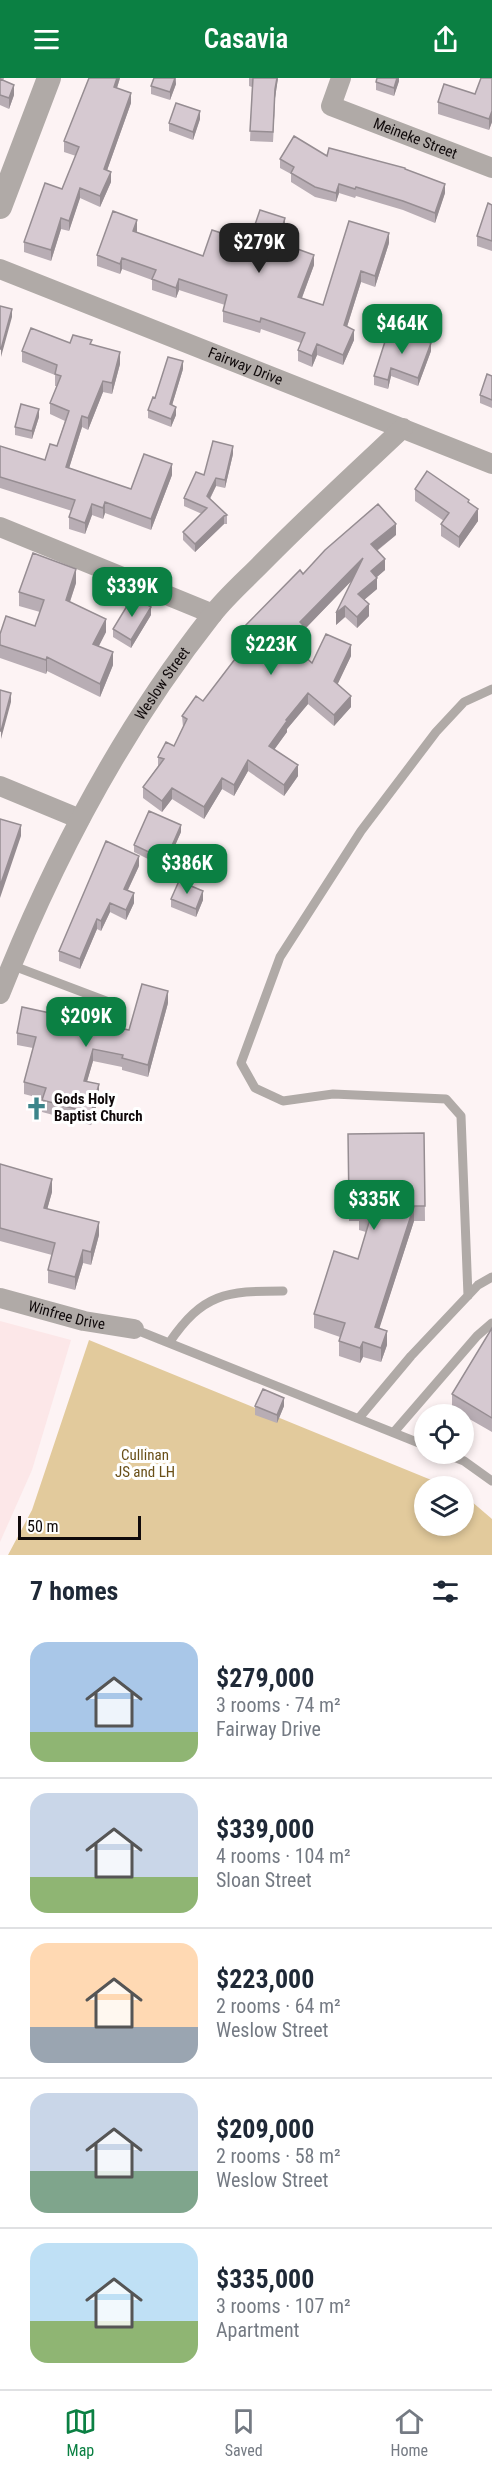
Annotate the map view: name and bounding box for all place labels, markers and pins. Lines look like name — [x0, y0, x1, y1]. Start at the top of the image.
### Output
pin: $279K — [217, 223, 301, 274]
pin: $464K — [360, 304, 444, 355]
pin: $339K — [90, 567, 174, 618]
pin: $223K — [229, 625, 313, 676]
pin: $386K — [145, 844, 229, 895]
pin: $209K — [44, 997, 128, 1048]
place label: Gods Holy Baptist Church — [54, 1090, 143, 1125]
church icon: Gods Holy Baptist Church — [23, 1095, 49, 1121]
pin: $335K — [332, 1180, 416, 1231]

